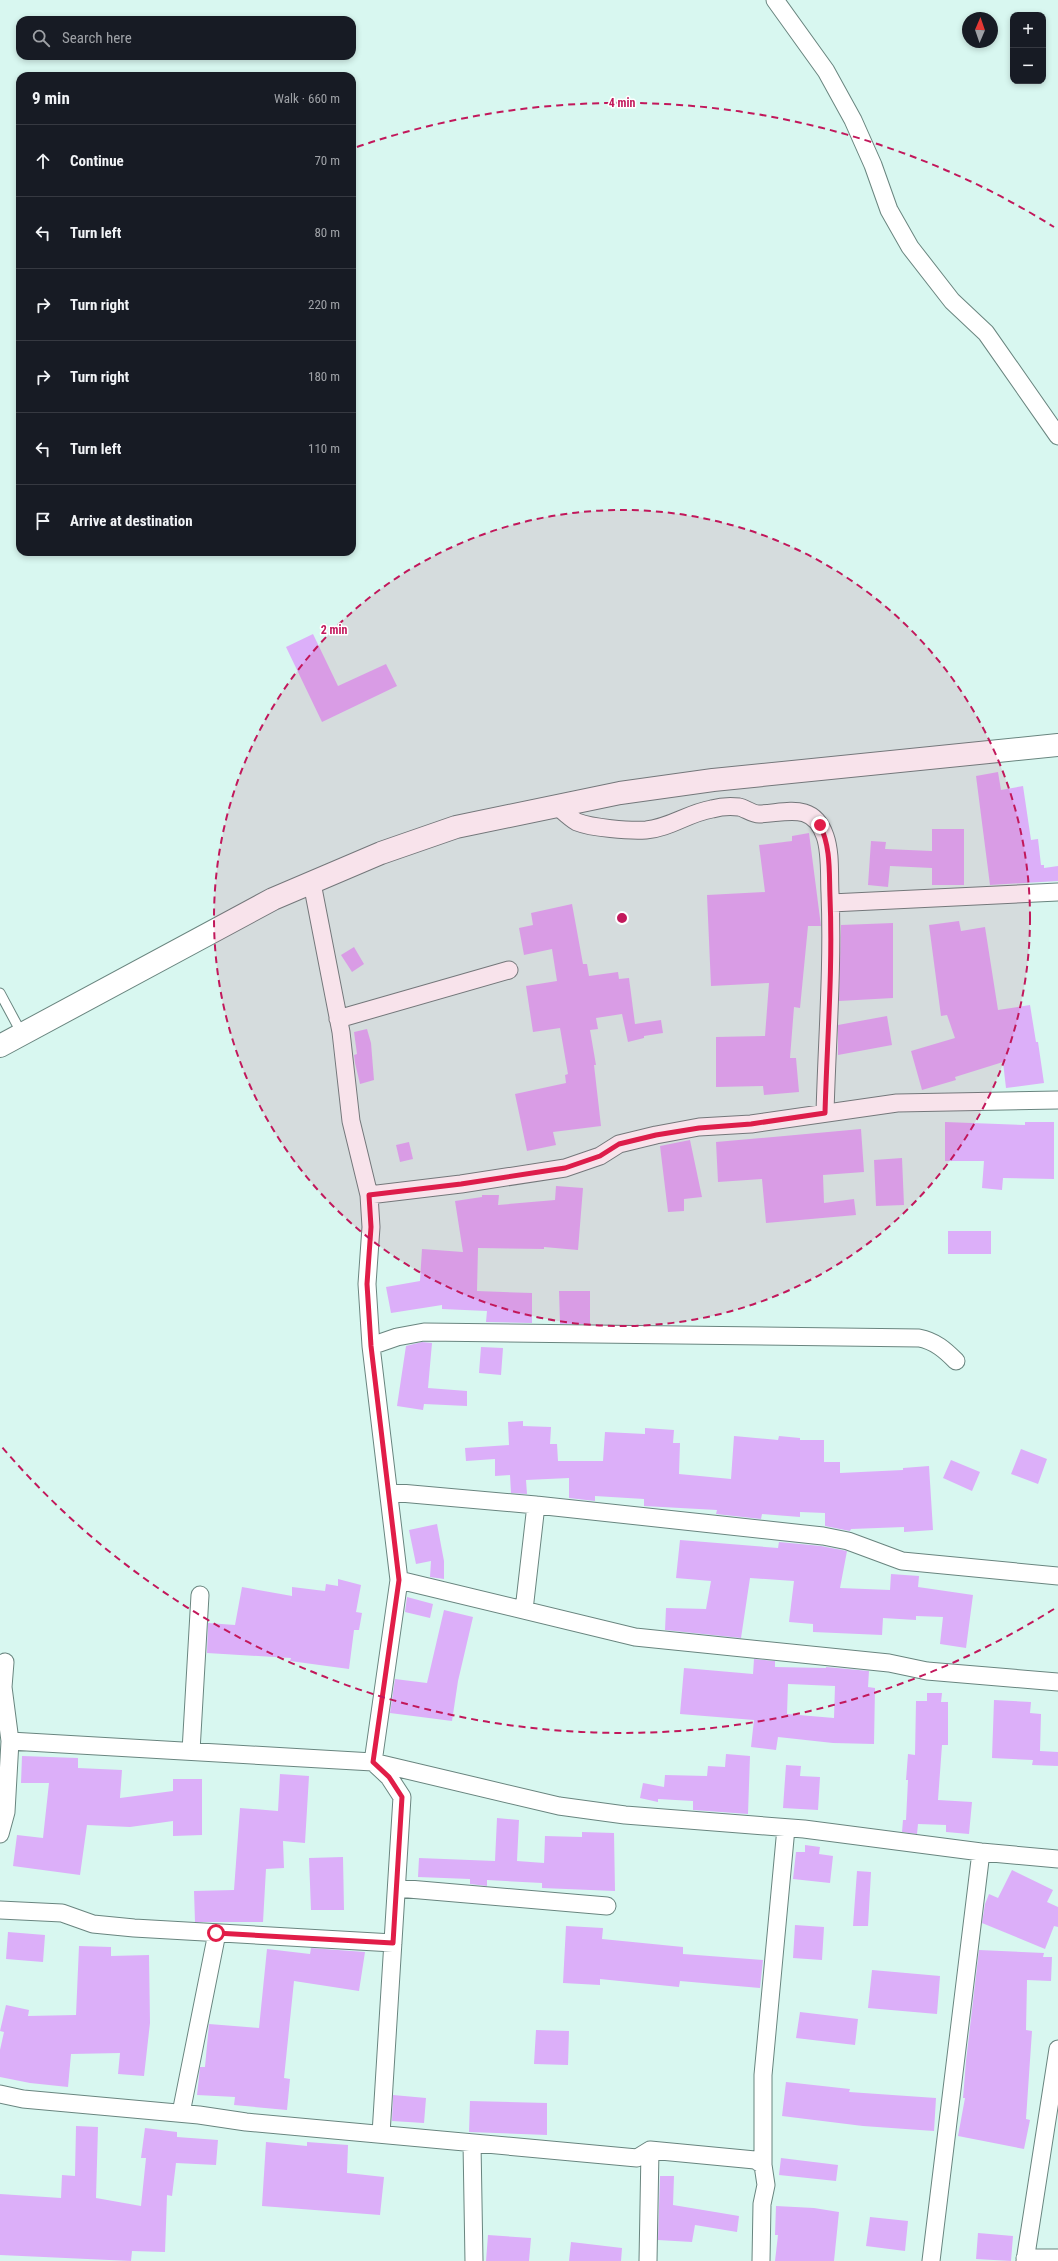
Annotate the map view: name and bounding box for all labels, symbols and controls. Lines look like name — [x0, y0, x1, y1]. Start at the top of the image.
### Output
north arrow — [962, 12, 998, 48]
map controls — [1010, 12, 1046, 84]
button: + — [1010, 12, 1046, 48]
search box — [16, 16, 356, 60]
icon: search — [30, 27, 52, 49]
text: Search here — [62, 29, 132, 47]
button: − — [1010, 48, 1046, 84]
text: 9 min — [32, 88, 70, 108]
text: Walk · 660 m — [274, 91, 340, 106]
text: 4 min — [609, 96, 635, 110]
icon: ahead — [32, 150, 54, 172]
text: Continue — [70, 152, 124, 170]
text: 70 m — [314, 153, 340, 168]
icon: left — [32, 222, 54, 244]
text: Turn left — [70, 224, 121, 242]
text: 80 m — [314, 225, 340, 240]
icon: right — [32, 294, 54, 316]
text: Turn right — [70, 296, 129, 314]
text: 220 m — [308, 297, 340, 312]
icon: right — [32, 366, 54, 388]
text: Turn right — [70, 368, 129, 386]
text: 180 m — [308, 369, 340, 384]
icon: left — [32, 438, 54, 460]
text: Turn left — [70, 440, 121, 458]
text: 110 m — [308, 441, 340, 456]
icon: arrive — [32, 510, 54, 532]
text: Arrive at destination — [70, 512, 193, 530]
text: 2 min — [321, 623, 347, 637]
route end — [811, 816, 829, 834]
centre of rings — [615, 911, 629, 925]
route start — [207, 1924, 225, 1942]

